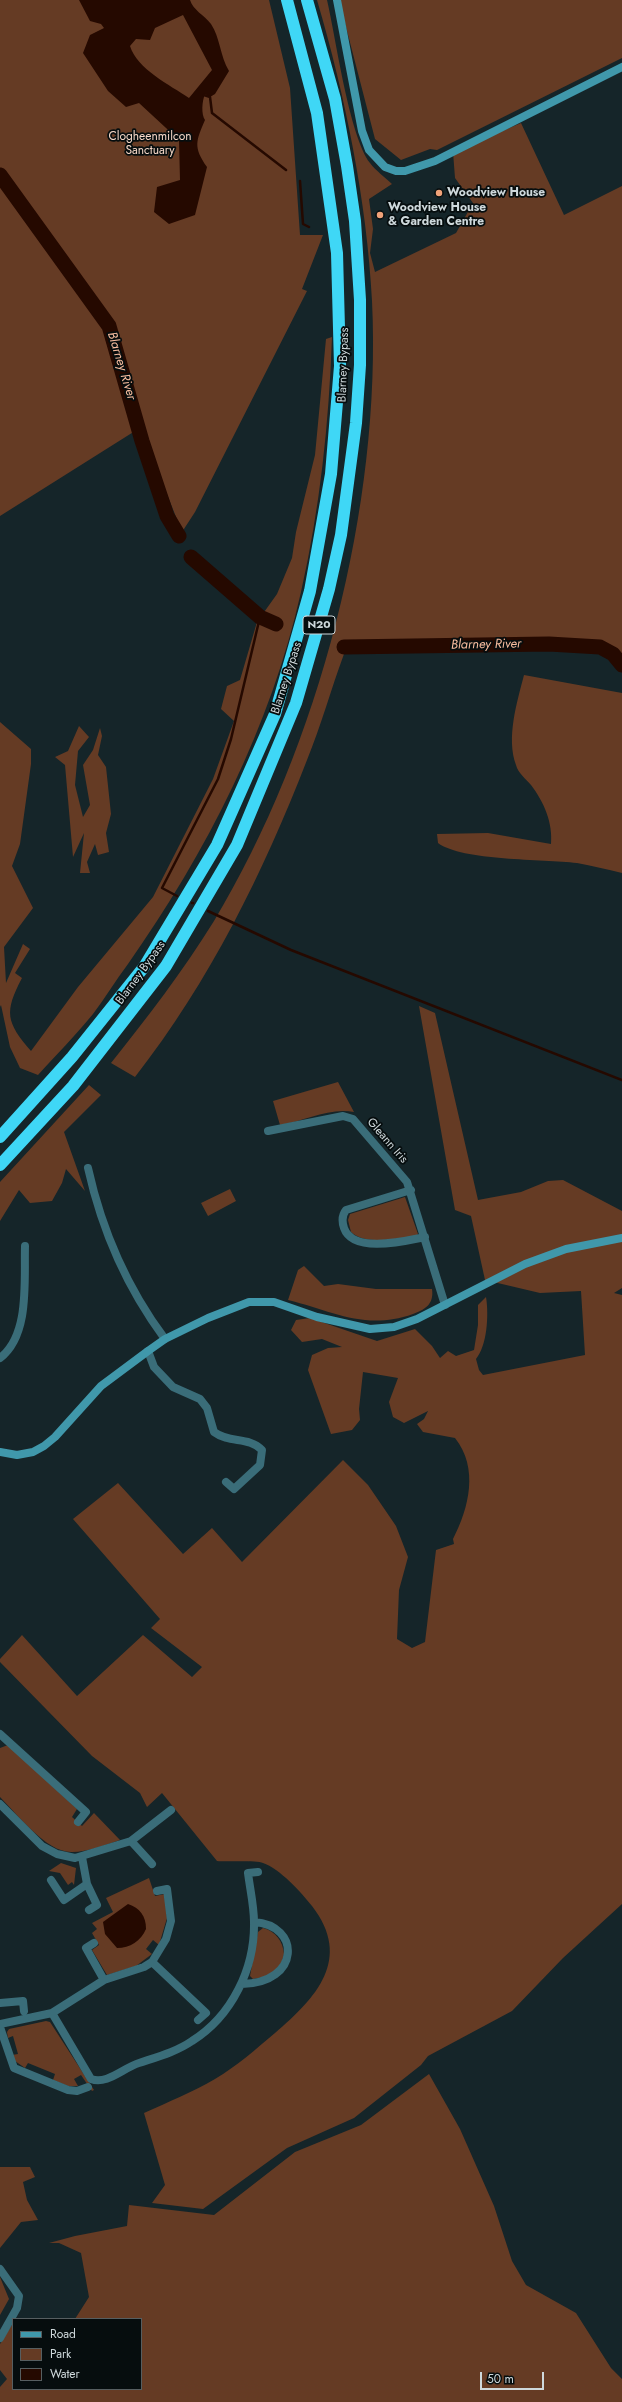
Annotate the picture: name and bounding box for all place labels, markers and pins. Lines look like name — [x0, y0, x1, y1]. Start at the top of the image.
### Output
place label: Woodview House — [447, 186, 545, 200]
marker: Woodview House — [434, 188, 444, 198]
place label: Woodview House & Garden Centre — [388, 201, 486, 229]
marker: Woodview House & Garden Centre — [375, 210, 385, 220]

